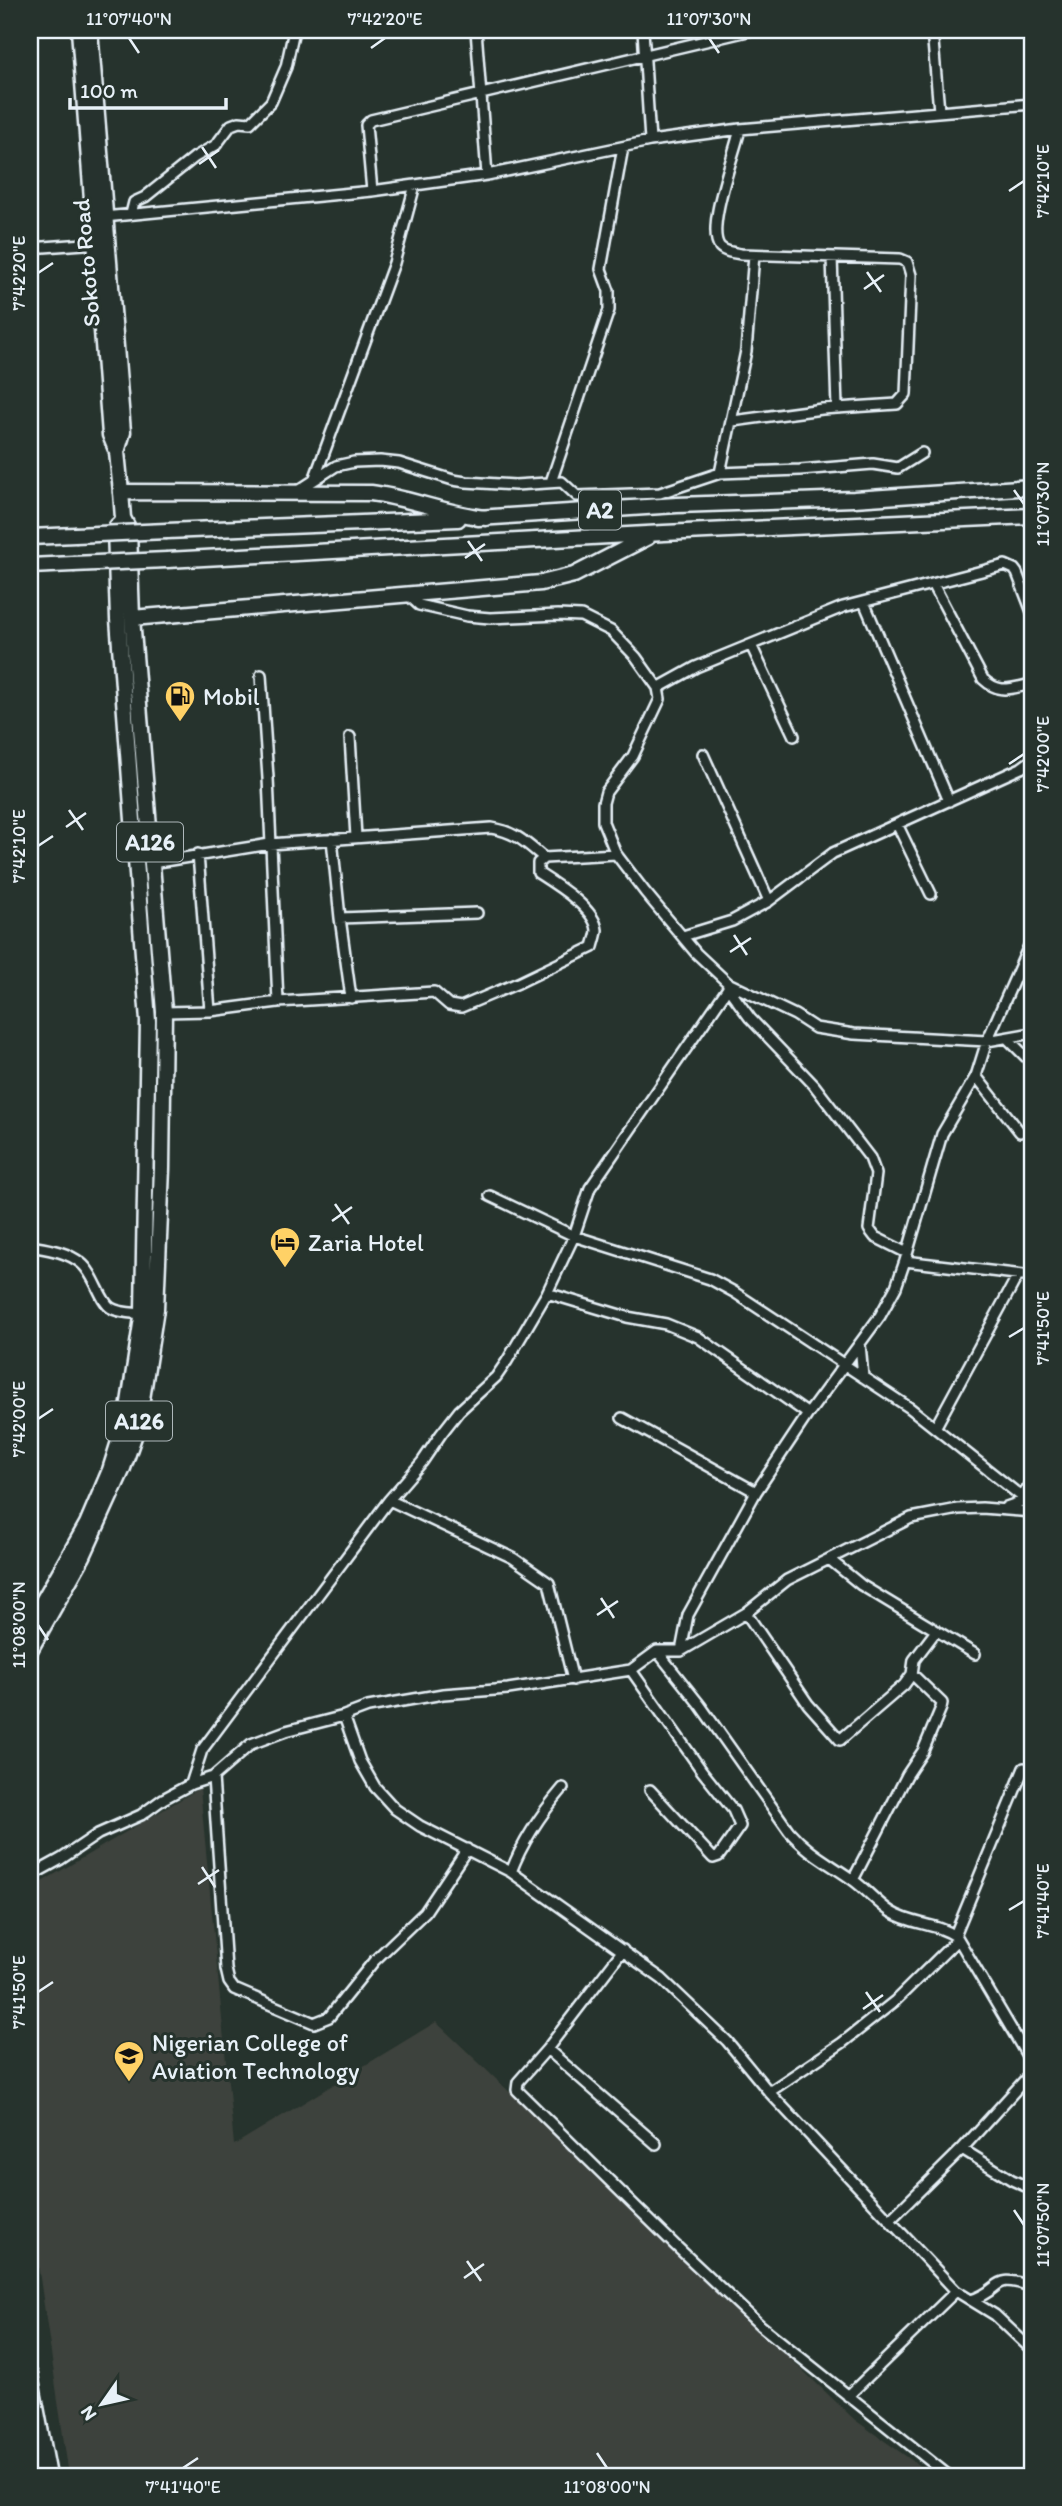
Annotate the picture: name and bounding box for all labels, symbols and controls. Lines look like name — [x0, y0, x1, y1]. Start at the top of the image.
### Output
text: 11°07'40"N — [86, 8, 172, 30]
text: 7°42'20"E — [348, 8, 423, 30]
text: 11°07'30"N — [667, 8, 752, 30]
scale bar — [70, 66, 226, 110]
text: 100 m — [80, 78, 138, 103]
text: 7°42'10"E — [1032, 144, 1054, 218]
street label: Sokoto Road — [66, 198, 106, 328]
text: 7°42'20"E — [8, 235, 30, 310]
text: 11°07'30"N — [1032, 462, 1054, 547]
road number: A2 — [579, 490, 621, 530]
fuel station icon: Mobil — [163, 679, 197, 723]
place label: Mobil — [203, 682, 260, 711]
text: 7°42'00"E — [1032, 716, 1054, 792]
text: 7°42'10"E — [8, 809, 30, 883]
road number: A126 — [117, 822, 183, 862]
hotel icon: Zaria Hotel — [268, 1225, 302, 1269]
place label: Zaria Hotel — [308, 1228, 424, 1257]
text: 7°41'50"E — [1032, 1291, 1054, 1365]
text: 7°42'00"E — [8, 1381, 30, 1457]
road number: A126 — [106, 1402, 172, 1440]
text: 11°08'00"N — [8, 1581, 30, 1669]
text: 7°41'40"E — [1032, 1863, 1054, 1939]
text: 7°41'50"E — [8, 1955, 30, 2029]
place label: Nigerian College of Aviation Technology — [152, 2028, 360, 2085]
school or university icon: Nigerian College of Aviation Technology — [112, 2039, 146, 2083]
text: 11°07'50"N — [1032, 2183, 1054, 2267]
north arrow — [66, 2370, 136, 2440]
text: N — [75, 2401, 101, 2425]
text: 7°41'40"E — [145, 2476, 221, 2498]
text: 11°08'00"N — [563, 2476, 651, 2498]

